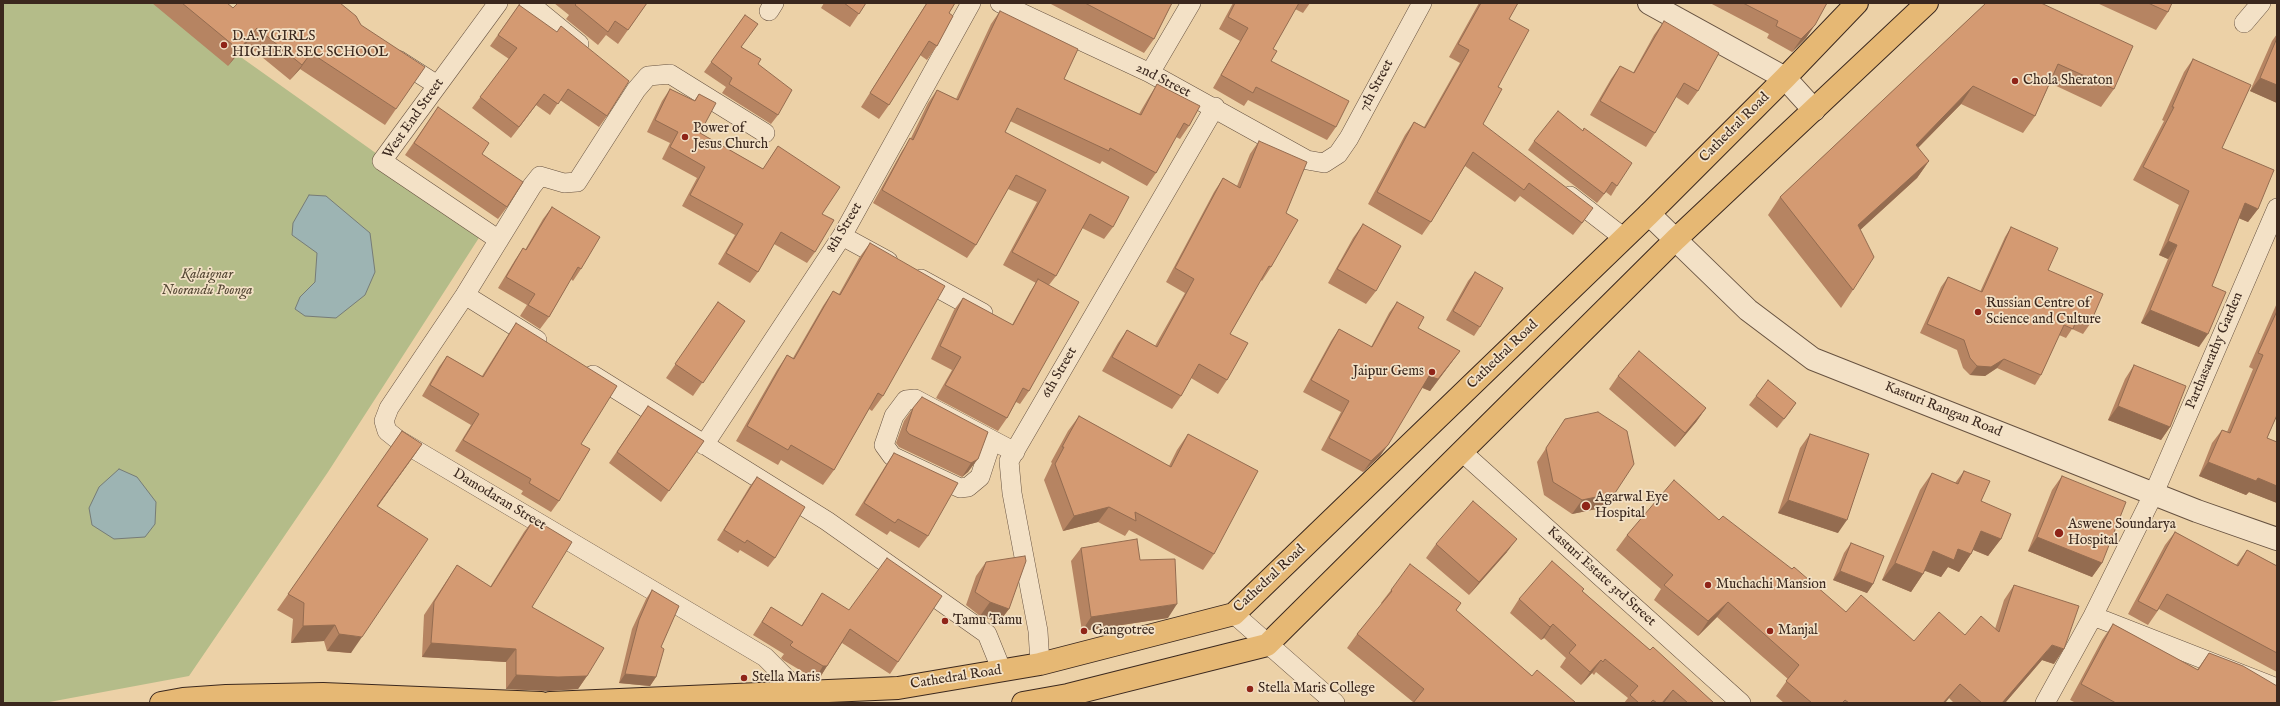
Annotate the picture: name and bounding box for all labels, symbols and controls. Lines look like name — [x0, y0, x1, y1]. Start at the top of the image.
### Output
place label: D.A.V GIRLS HIGHER SEC SCHOOL — [232, 29, 388, 62]
marker: D.A.V GIRLS HIGHER SEC SCHOOL — [219, 40, 229, 50]
street label: 7th Street — [1356, 57, 1398, 115]
street label: 2nd Street — [1133, 60, 1193, 102]
place label: Chola Sheraton — [2023, 73, 2113, 89]
street label: West End Street — [380, 76, 448, 162]
marker: Chola Sheraton — [2010, 76, 2020, 86]
street label: Cathedral Road — [1697, 90, 1773, 166]
place label: Power of Jesus Church — [693, 121, 768, 154]
marker: Power of Jesus Church — [680, 132, 690, 142]
street label: 8th Street — [823, 200, 867, 256]
park label: Kalaignar Noorandu Poonga — [161, 267, 253, 300]
street label: Parthasarathy Garden — [2183, 290, 2247, 412]
place label: Russian Centre of Science and Culture — [1986, 296, 2101, 328]
marker: Russian Centre of Science and Culture — [1973, 307, 1983, 317]
street label: Cathedral Road — [1464, 317, 1542, 393]
street label: 6th Street — [1039, 345, 1081, 401]
place label: Jaipur Gems — [1353, 364, 1424, 380]
marker: Jaipur Gems — [1427, 367, 1437, 377]
street label: Kasturi Rangan Road — [1882, 379, 2004, 441]
street label: Damodaran Street — [449, 466, 549, 534]
place label: Agarwal Eye Hospital — [1595, 490, 1668, 522]
marker: Agarwal Eye Hospital — [1580, 500, 1592, 512]
place label: Aswene Soundarya Hospital — [2068, 517, 2176, 550]
street label: Kasturi Estate 3rd Street — [1543, 524, 1659, 630]
marker: Aswene Soundarya Hospital — [2053, 527, 2065, 539]
street label: Cathedral Road — [1231, 542, 1309, 616]
place label: Muchachi Mansion — [1716, 577, 1826, 593]
marker: Muchachi Mansion — [1703, 580, 1713, 590]
place label: Tamu Tamu — [953, 613, 1022, 629]
marker: Tamu Tamu — [940, 616, 950, 626]
place label: Gangotree — [1092, 623, 1155, 639]
place label: Manjal — [1778, 623, 1818, 639]
marker: Gangotree — [1079, 626, 1089, 636]
marker: Manjal — [1765, 626, 1775, 636]
street label: Cathedral Road — [909, 663, 1003, 693]
place label: Stella Maris — [752, 670, 820, 686]
marker: Stella Maris — [739, 673, 749, 683]
place label: Stella Maris College — [1258, 681, 1375, 697]
marker: Stella Maris College — [1245, 684, 1255, 694]

